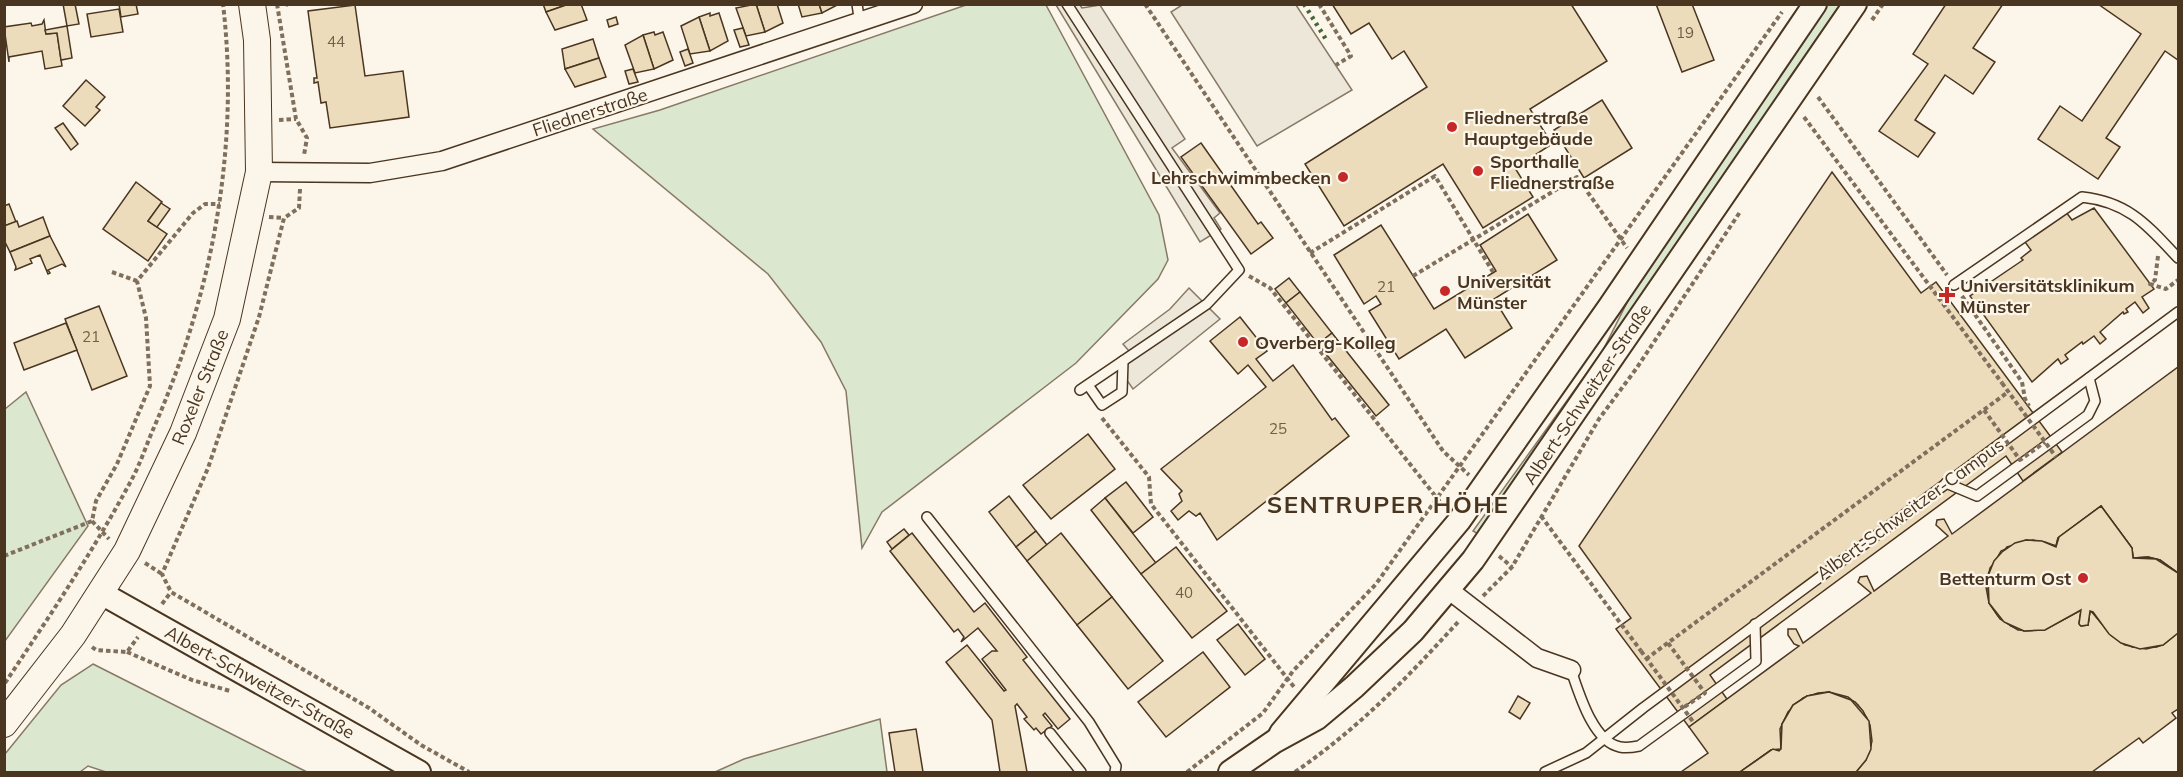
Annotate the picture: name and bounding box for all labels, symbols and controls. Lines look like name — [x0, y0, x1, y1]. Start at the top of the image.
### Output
house number: 19 — [1676, 23, 1694, 42]
house number: 44 — [327, 32, 345, 51]
street label: Fliednerstraße — [530, 83, 650, 141]
place label: Fliednerstraße Hauptgebäude — [1464, 106, 1593, 150]
marker: Fliednerstraße Hauptgebäude — [1445, 120, 1459, 134]
place label: Sporthalle Fliednerstraße — [1490, 150, 1614, 194]
marker: Sporthalle Fliednerstraße — [1471, 164, 1485, 178]
place label: Lehrschwimmbecken — [1151, 166, 1331, 189]
marker: Lehrschwimmbecken — [1336, 170, 1350, 184]
place label: Universität Münster — [1457, 270, 1551, 314]
place label: Universitätsklinikum Münster — [1960, 274, 2135, 318]
house number: 21 — [1377, 277, 1395, 296]
marker: Universität Münster — [1438, 284, 1452, 298]
marker: Universitätsklinikum Münster — [1938, 286, 1956, 304]
street label: Albert-Schweitzer-Straße — [1518, 299, 1656, 489]
street label: Roxeler Straße — [166, 326, 234, 448]
house number: 21 — [82, 327, 100, 346]
place label: Overberg-Kolleg — [1255, 331, 1396, 354]
marker: Overberg-Kolleg — [1236, 335, 1250, 349]
house number: 25 — [1269, 419, 1287, 438]
street label: Albert-Schweitzer-Campus — [1812, 433, 2008, 585]
district label: SENTRUPER HÖHE — [1267, 489, 1509, 519]
place label: Bettenturm Ost — [1939, 567, 2071, 590]
marker: Bettenturm Ost — [2076, 571, 2090, 585]
house number: 40 — [1175, 583, 1193, 602]
street label: Albert-Schweitzer-Straße — [161, 620, 359, 744]

